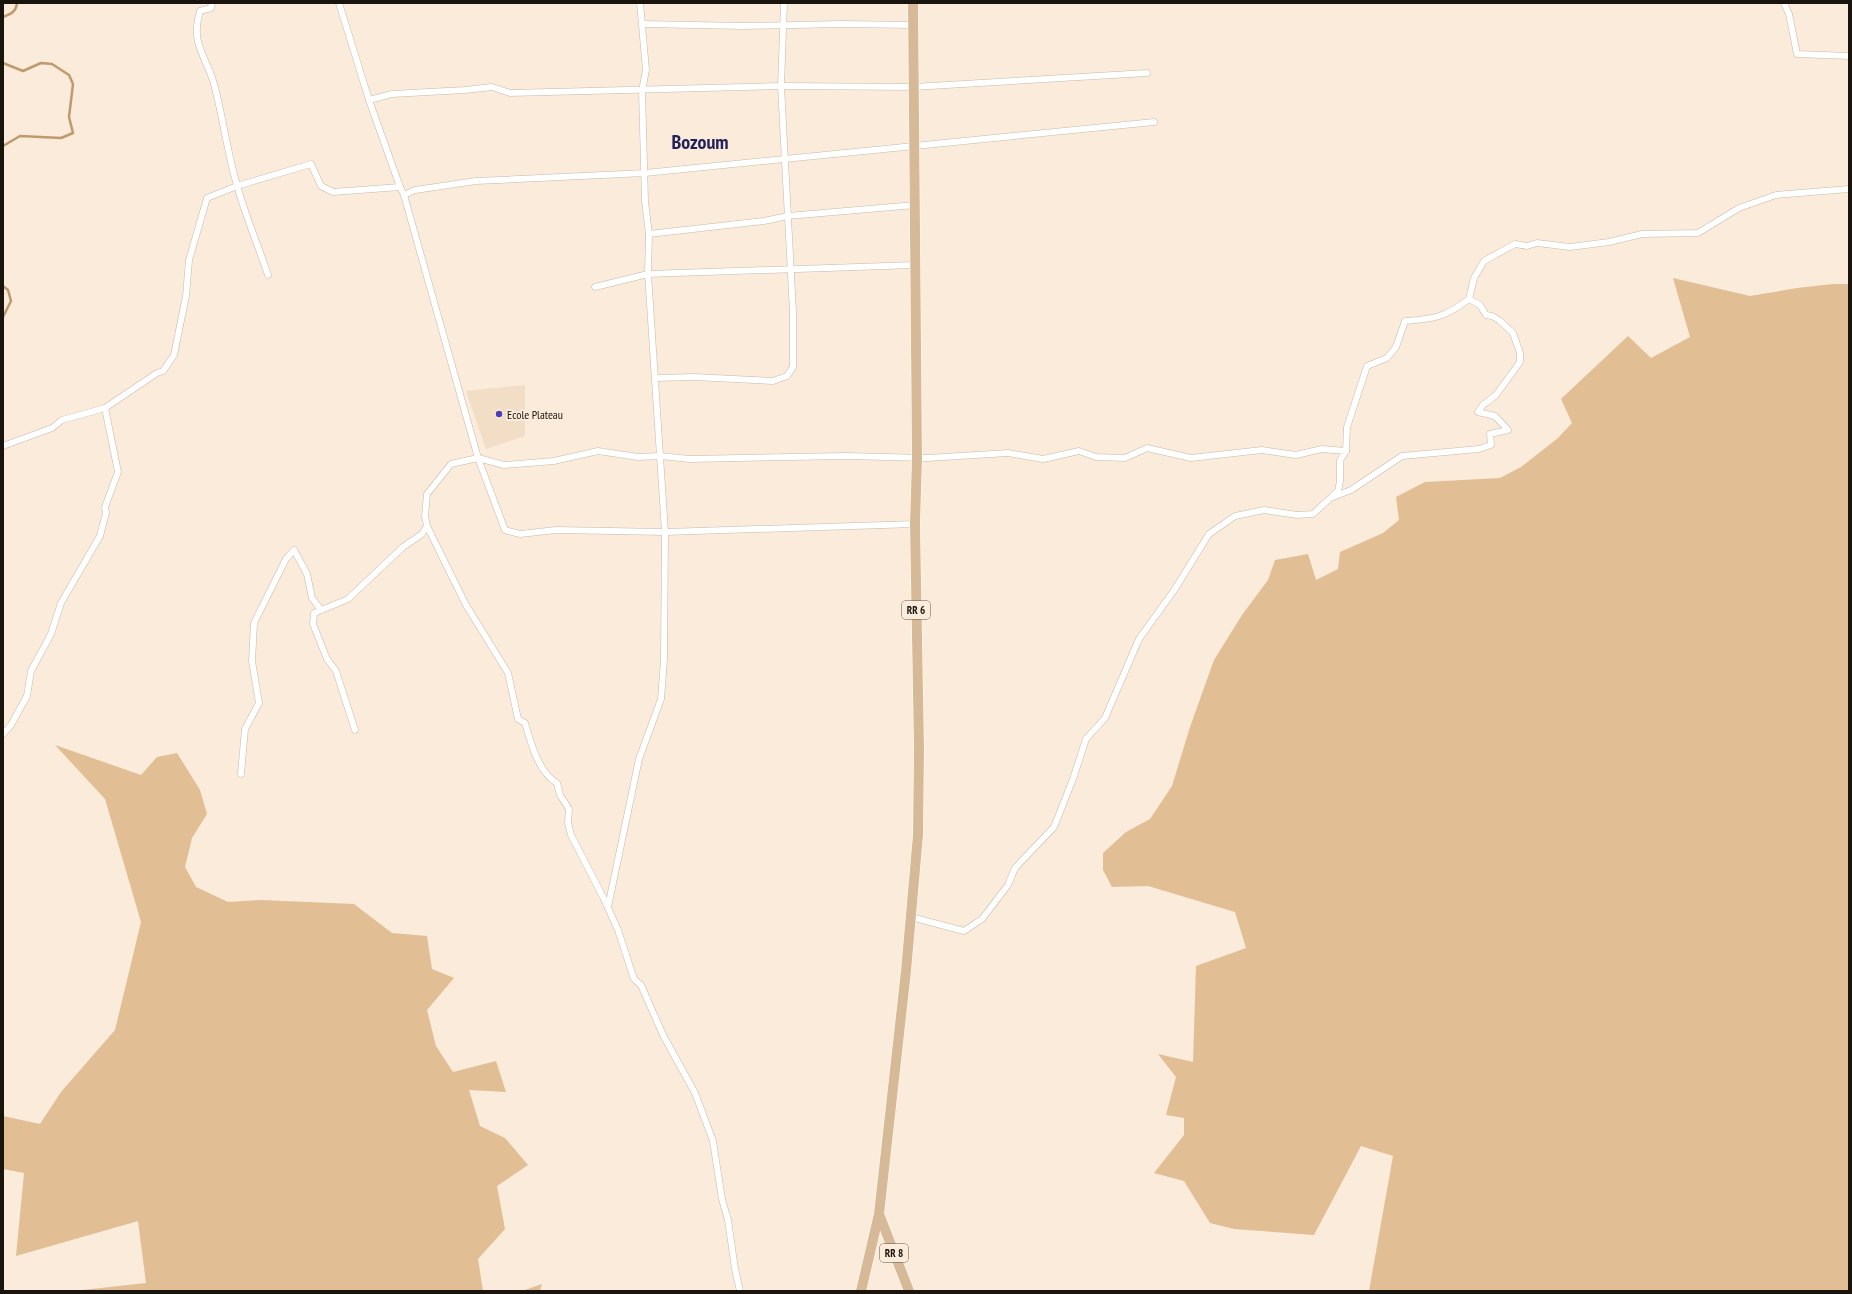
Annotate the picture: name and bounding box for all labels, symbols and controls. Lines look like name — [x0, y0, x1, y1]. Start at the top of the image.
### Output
district label: Bozoum — [671, 129, 729, 155]
place label: Ecole Plateau — [507, 407, 563, 422]
marker: Ecole Plateau — [494, 409, 504, 419]
road number: RR 6 — [902, 601, 930, 619]
road number: RR 8 — [880, 1244, 908, 1262]

